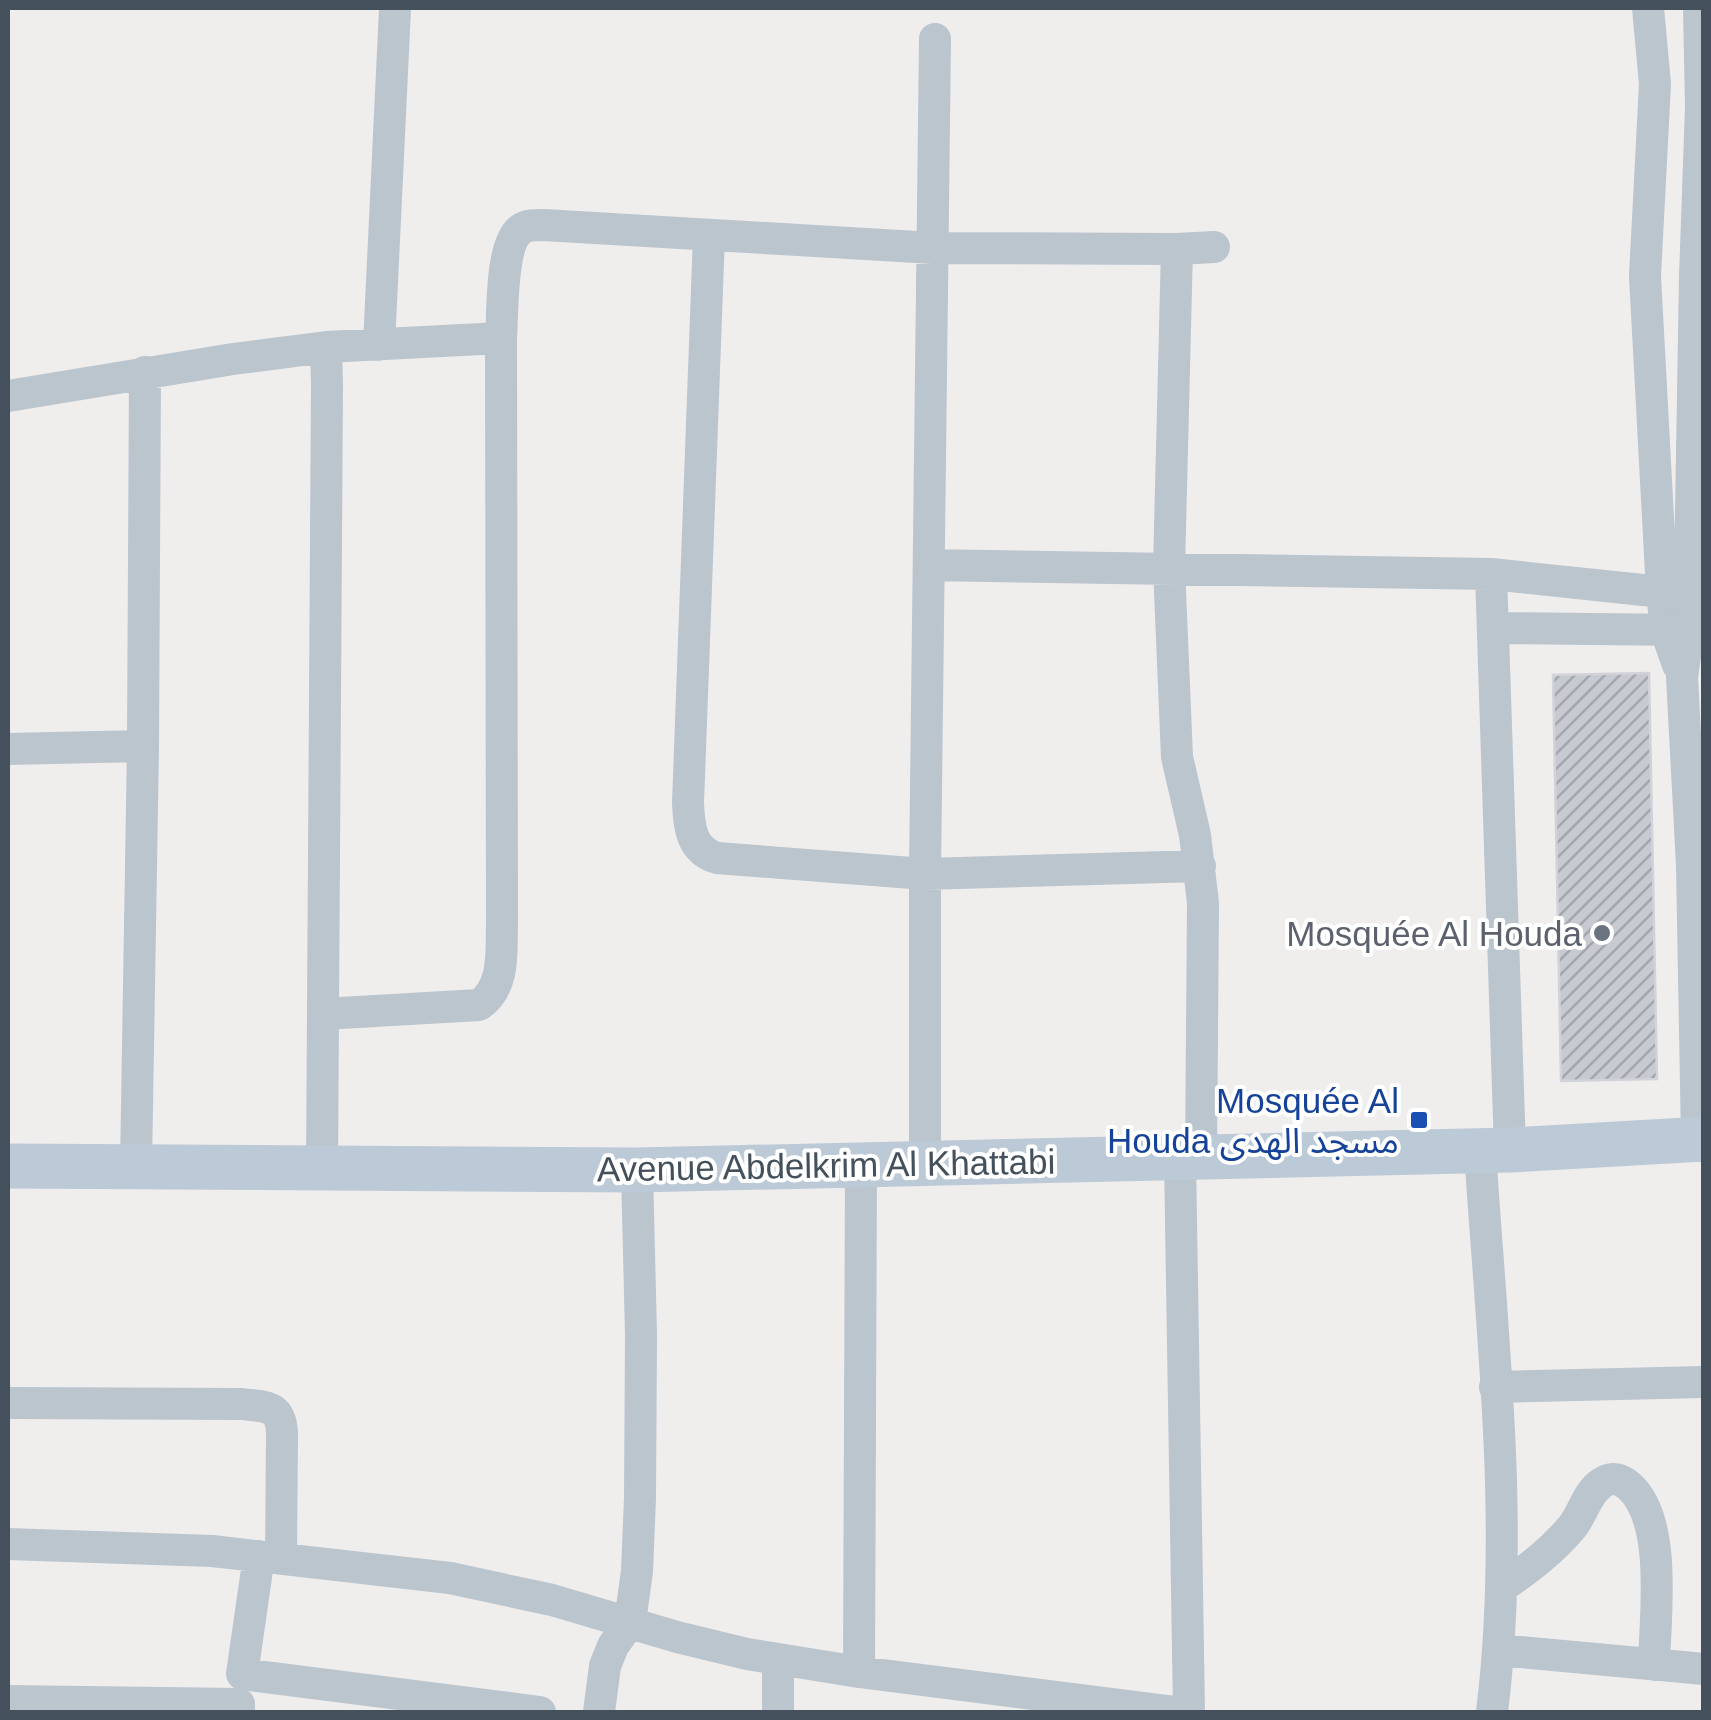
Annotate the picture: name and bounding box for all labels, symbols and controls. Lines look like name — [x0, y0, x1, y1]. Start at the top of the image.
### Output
place label: Mosquée Al Houda — [1286, 914, 1583, 953]
marker: Mosquée Al Houda — [1591, 922, 1613, 944]
place label: Mosquée Al Houda مسجد الهدى — [1107, 1081, 1399, 1161]
marker: Mosquée Al Houda مسجد الهدى — [1408, 1109, 1430, 1131]
street label: Avenue Abdelkrim Al Khattabi — [596, 1142, 1056, 1188]

